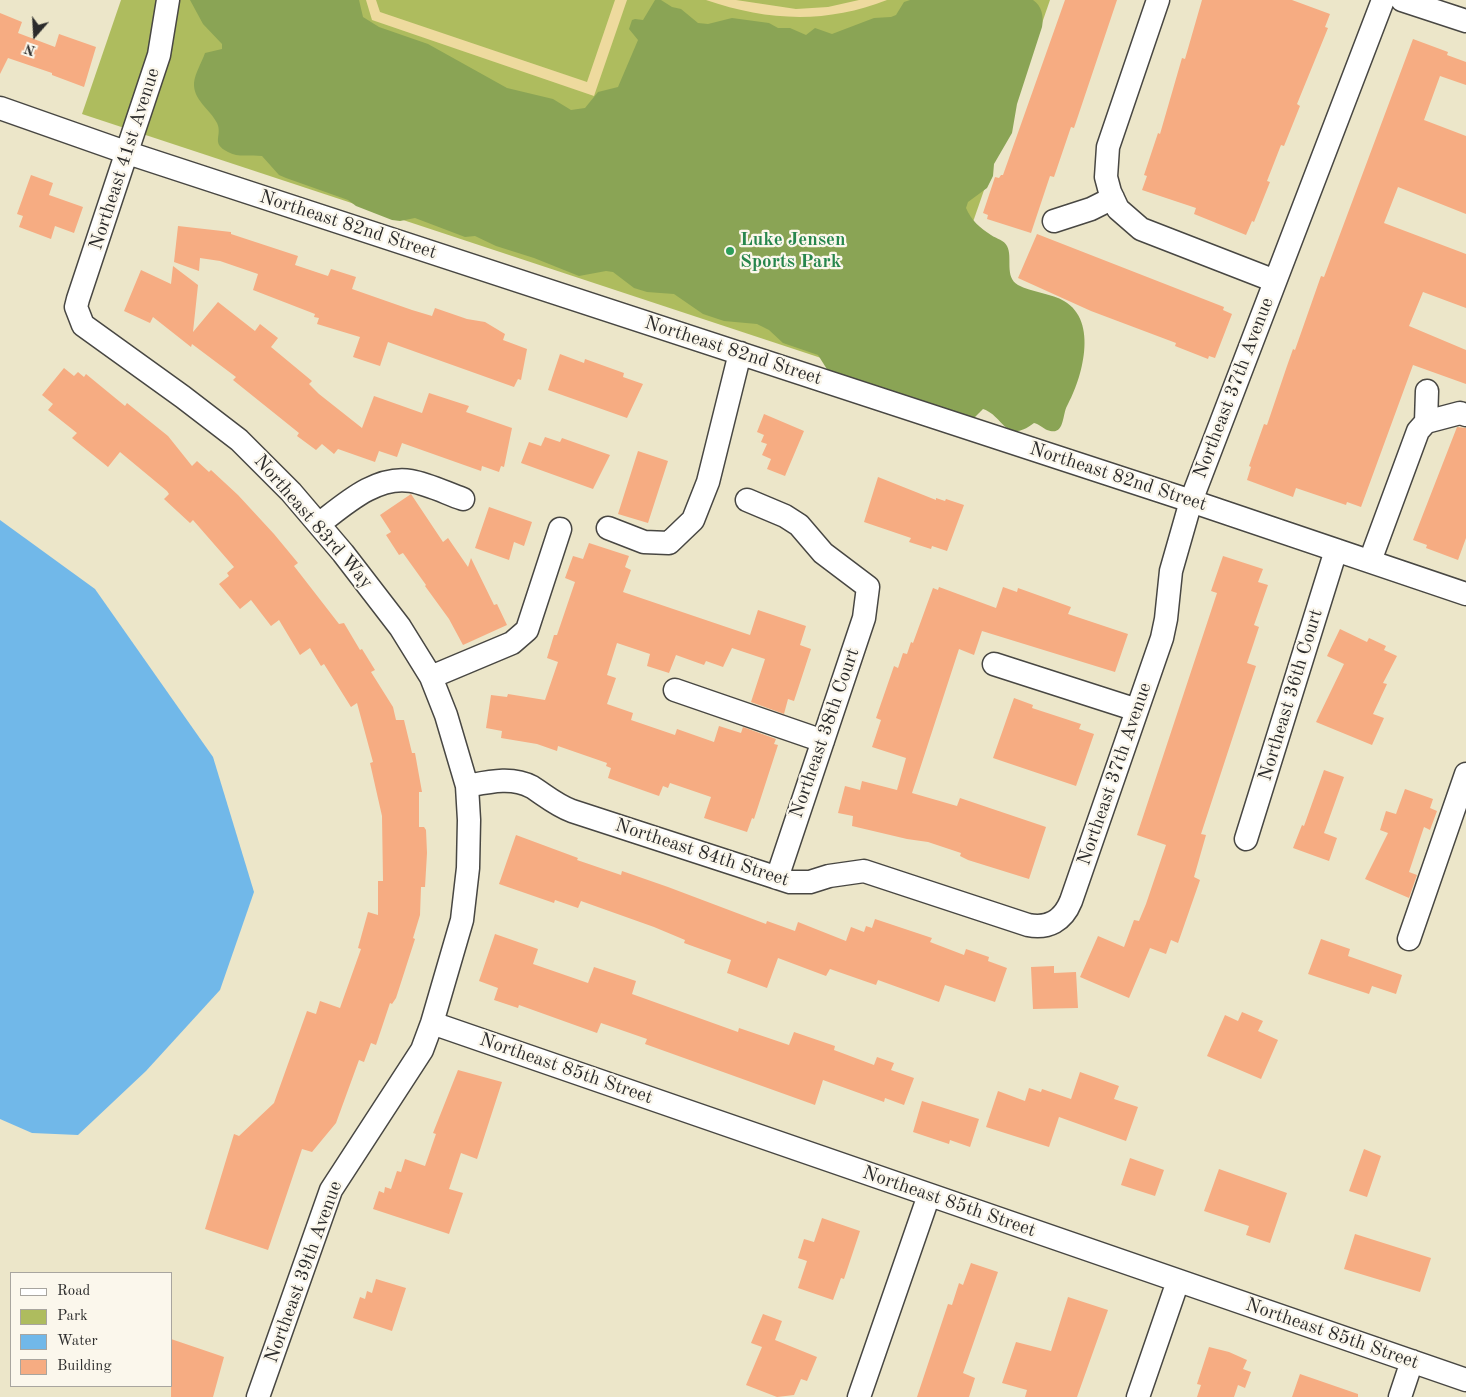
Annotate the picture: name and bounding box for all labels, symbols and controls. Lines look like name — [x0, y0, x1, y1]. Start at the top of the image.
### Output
north arrow — [10, 10, 60, 60]
text: N — [23, 41, 37, 58]
street label: Northeast 41st Avenue — [85, 65, 165, 253]
street label: Northeast 82nd Street — [256, 186, 440, 264]
place label: Luke Jensen Sports Park — [740, 229, 846, 273]
marker: Luke Jensen Sports Park — [724, 245, 736, 257]
street label: Northeast 37th Avenue — [1189, 294, 1279, 482]
street label: Northeast 82nd Street — [641, 312, 825, 390]
street label: Northeast 82nd Street — [1026, 438, 1210, 516]
street label: Northeast 83rd Way — [249, 450, 377, 594]
street label: Northeast 36th Court — [1254, 606, 1328, 784]
street label: Northeast 38th Court — [785, 645, 865, 821]
street label: Northeast 37th Avenue — [1073, 680, 1157, 868]
street label: Northeast 84th Street — [612, 814, 792, 892]
street label: Northeast 85th Street — [476, 1029, 656, 1109]
street label: Northeast 85th Street — [859, 1162, 1039, 1242]
street label: Northeast 39th Avenue — [260, 1178, 348, 1366]
legend — [10, 1272, 172, 1387]
text: Road — [57, 1284, 90, 1299]
street label: Northeast 85th Street — [1242, 1294, 1422, 1374]
text: Park — [57, 1309, 88, 1324]
text: Water — [57, 1334, 98, 1349]
text: Building — [57, 1359, 112, 1374]

